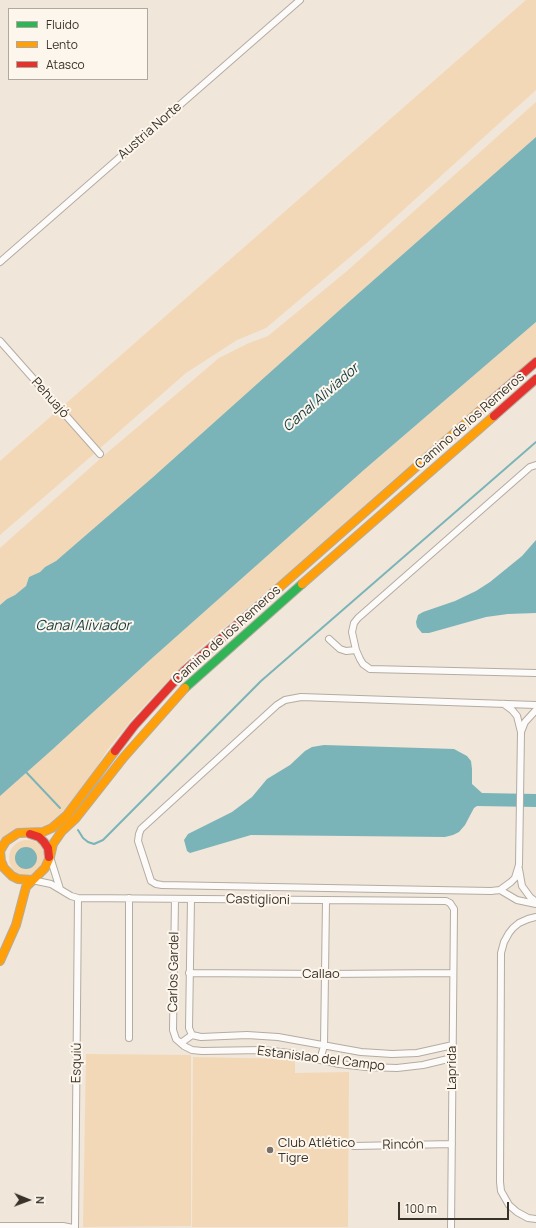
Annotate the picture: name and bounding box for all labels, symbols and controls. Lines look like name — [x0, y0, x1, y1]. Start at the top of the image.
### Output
legend — [8, 8, 148, 80]
text: Fluido — [46, 16, 79, 33]
text: Lento — [46, 36, 78, 53]
text: Atasco — [46, 56, 85, 73]
street label: Austria Norte — [115, 99, 185, 163]
water label: Canal Aliviador — [280, 360, 362, 436]
street label: Camino de los Remeros — [412, 369, 528, 473]
street label: Pehuajó — [28, 375, 72, 421]
street label: Camino de los Remeros — [170, 582, 284, 688]
water label: Canal Aliviador — [35, 618, 131, 634]
street label: Castiglioni — [226, 892, 290, 908]
street label: Carlos Gardel — [165, 932, 183, 1012]
street label: Callao — [302, 966, 340, 982]
street label: Esquiú — [69, 1043, 85, 1083]
street label: Estanislao del Campo — [256, 1043, 386, 1075]
street label: Laprida — [444, 1046, 460, 1090]
place label: Club Atlético Tigre — [278, 1135, 355, 1166]
street label: Rincón — [382, 1137, 424, 1153]
marker: Club Atlético Tigre — [265, 1145, 275, 1155]
north arrow — [8, 1180, 48, 1220]
scale bar — [400, 1194, 511, 1220]
text: N — [33, 1196, 48, 1204]
text: 100 m — [405, 1200, 437, 1217]

